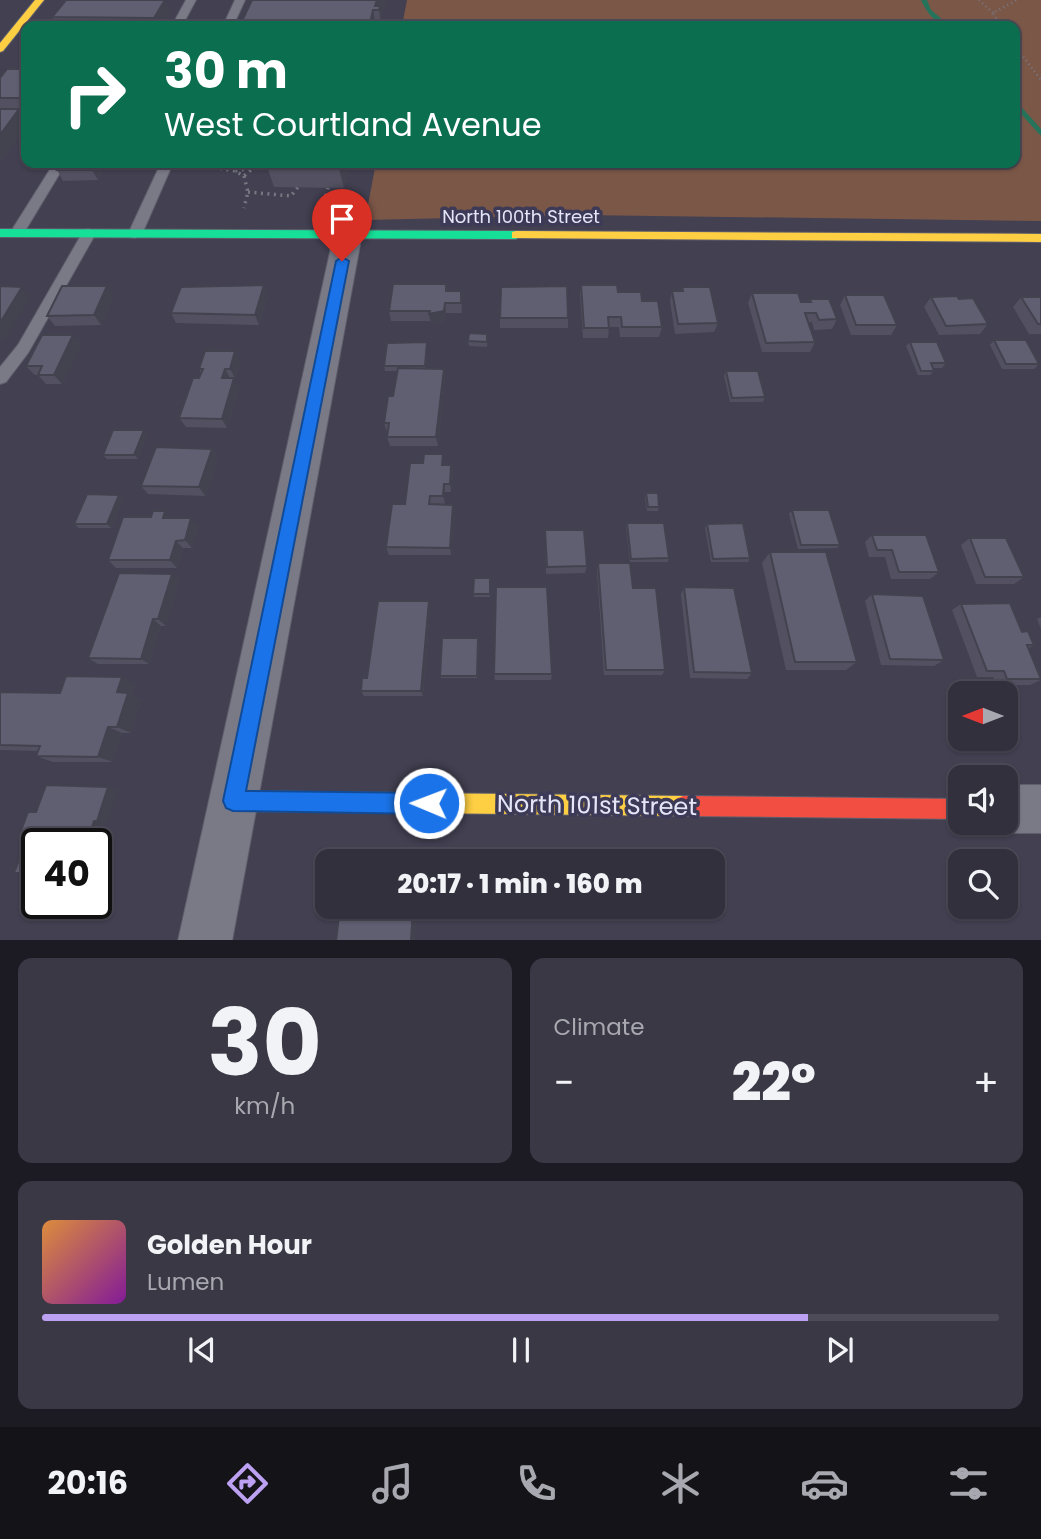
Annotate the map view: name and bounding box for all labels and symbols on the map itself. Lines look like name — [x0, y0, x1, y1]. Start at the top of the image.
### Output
pin — [312, 189, 372, 261]
street label: North 100th Street — [442, 204, 600, 229]
north arrow — [948, 681, 1018, 751]
position arrow — [392, 766, 466, 840]
street label: North 101st Street — [497, 787, 697, 823]
speed limit sign: 40 — [21, 828, 112, 919]

